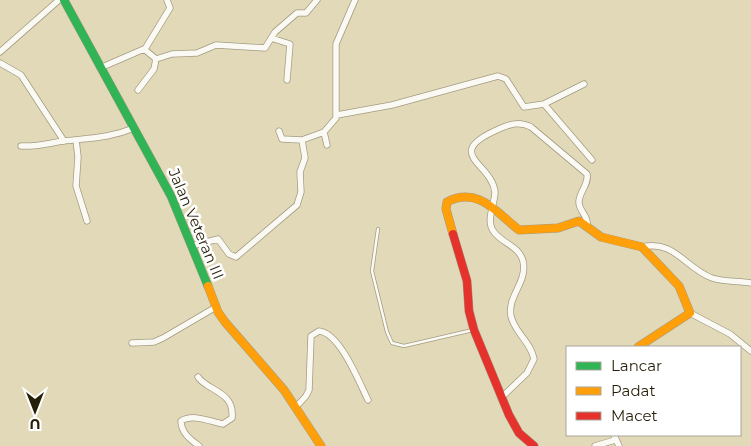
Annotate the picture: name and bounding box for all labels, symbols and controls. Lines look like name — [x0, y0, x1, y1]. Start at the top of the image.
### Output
street label: Jalan Veteran III — [164, 164, 228, 282]
legend — [566, 346, 741, 436]
text: Lancar — [611, 356, 662, 375]
text: Padat — [611, 381, 656, 400]
north arrow — [10, 386, 60, 436]
text: Macet — [611, 406, 658, 425]
text: U — [29, 415, 41, 433]

